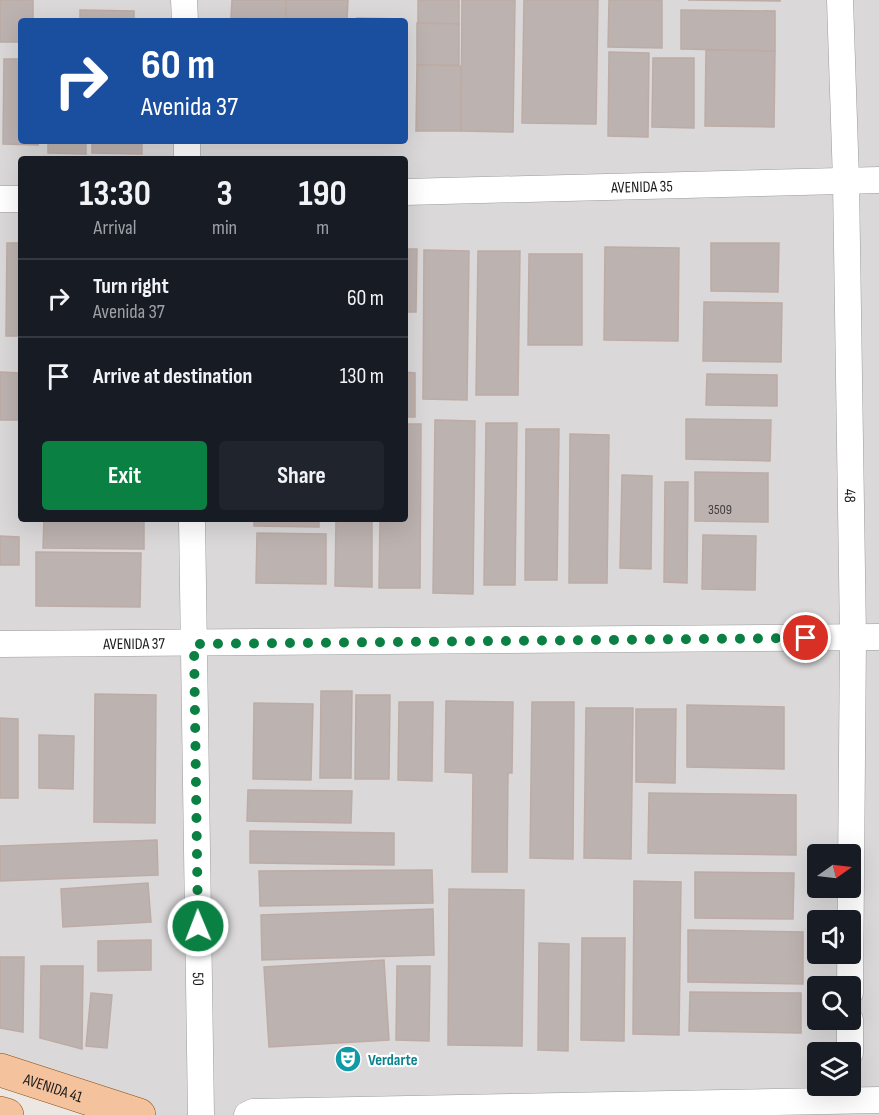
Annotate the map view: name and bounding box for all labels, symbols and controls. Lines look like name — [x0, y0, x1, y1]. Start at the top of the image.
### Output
text: 60 m — [141, 40, 215, 91]
icon: right — [42, 42, 120, 120]
text: Avenida 37 — [141, 91, 238, 123]
text: 13:30 — [79, 173, 151, 216]
text: 3 — [217, 173, 233, 216]
text: 190 — [298, 173, 347, 216]
street label: AVENIDA 35 — [610, 177, 673, 198]
text: Arrival — [94, 216, 137, 240]
text: min — [212, 216, 237, 240]
text: m — [316, 216, 329, 240]
text: Turn right — [93, 273, 169, 300]
icon: right — [42, 282, 75, 315]
text: 60 m — [347, 285, 384, 312]
text: Avenida 37 — [93, 300, 165, 324]
icon: arrive — [42, 360, 75, 393]
text: Arrive at destination — [93, 363, 252, 390]
text: 130 m — [340, 363, 384, 390]
button: Exit — [42, 441, 207, 510]
button: Share — [219, 441, 384, 510]
street label: 48 — [840, 489, 859, 503]
house number: 3509 — [708, 501, 732, 518]
pin — [780, 612, 831, 663]
icon: arrive — [789, 621, 822, 654]
street label: AVENIDA 37 — [102, 635, 166, 654]
north arrow — [807, 844, 861, 898]
map controls — [807, 844, 861, 1096]
position arrow — [166, 894, 230, 958]
button: sound — [807, 910, 861, 964]
street label: 50 — [188, 972, 207, 986]
button: search — [807, 976, 861, 1030]
button: layers — [807, 1042, 861, 1096]
theatre icon: Verdarte — [333, 1044, 363, 1074]
place label: Verdarte — [368, 1051, 418, 1070]
street label: AVENIDA 41 — [20, 1070, 85, 1107]

